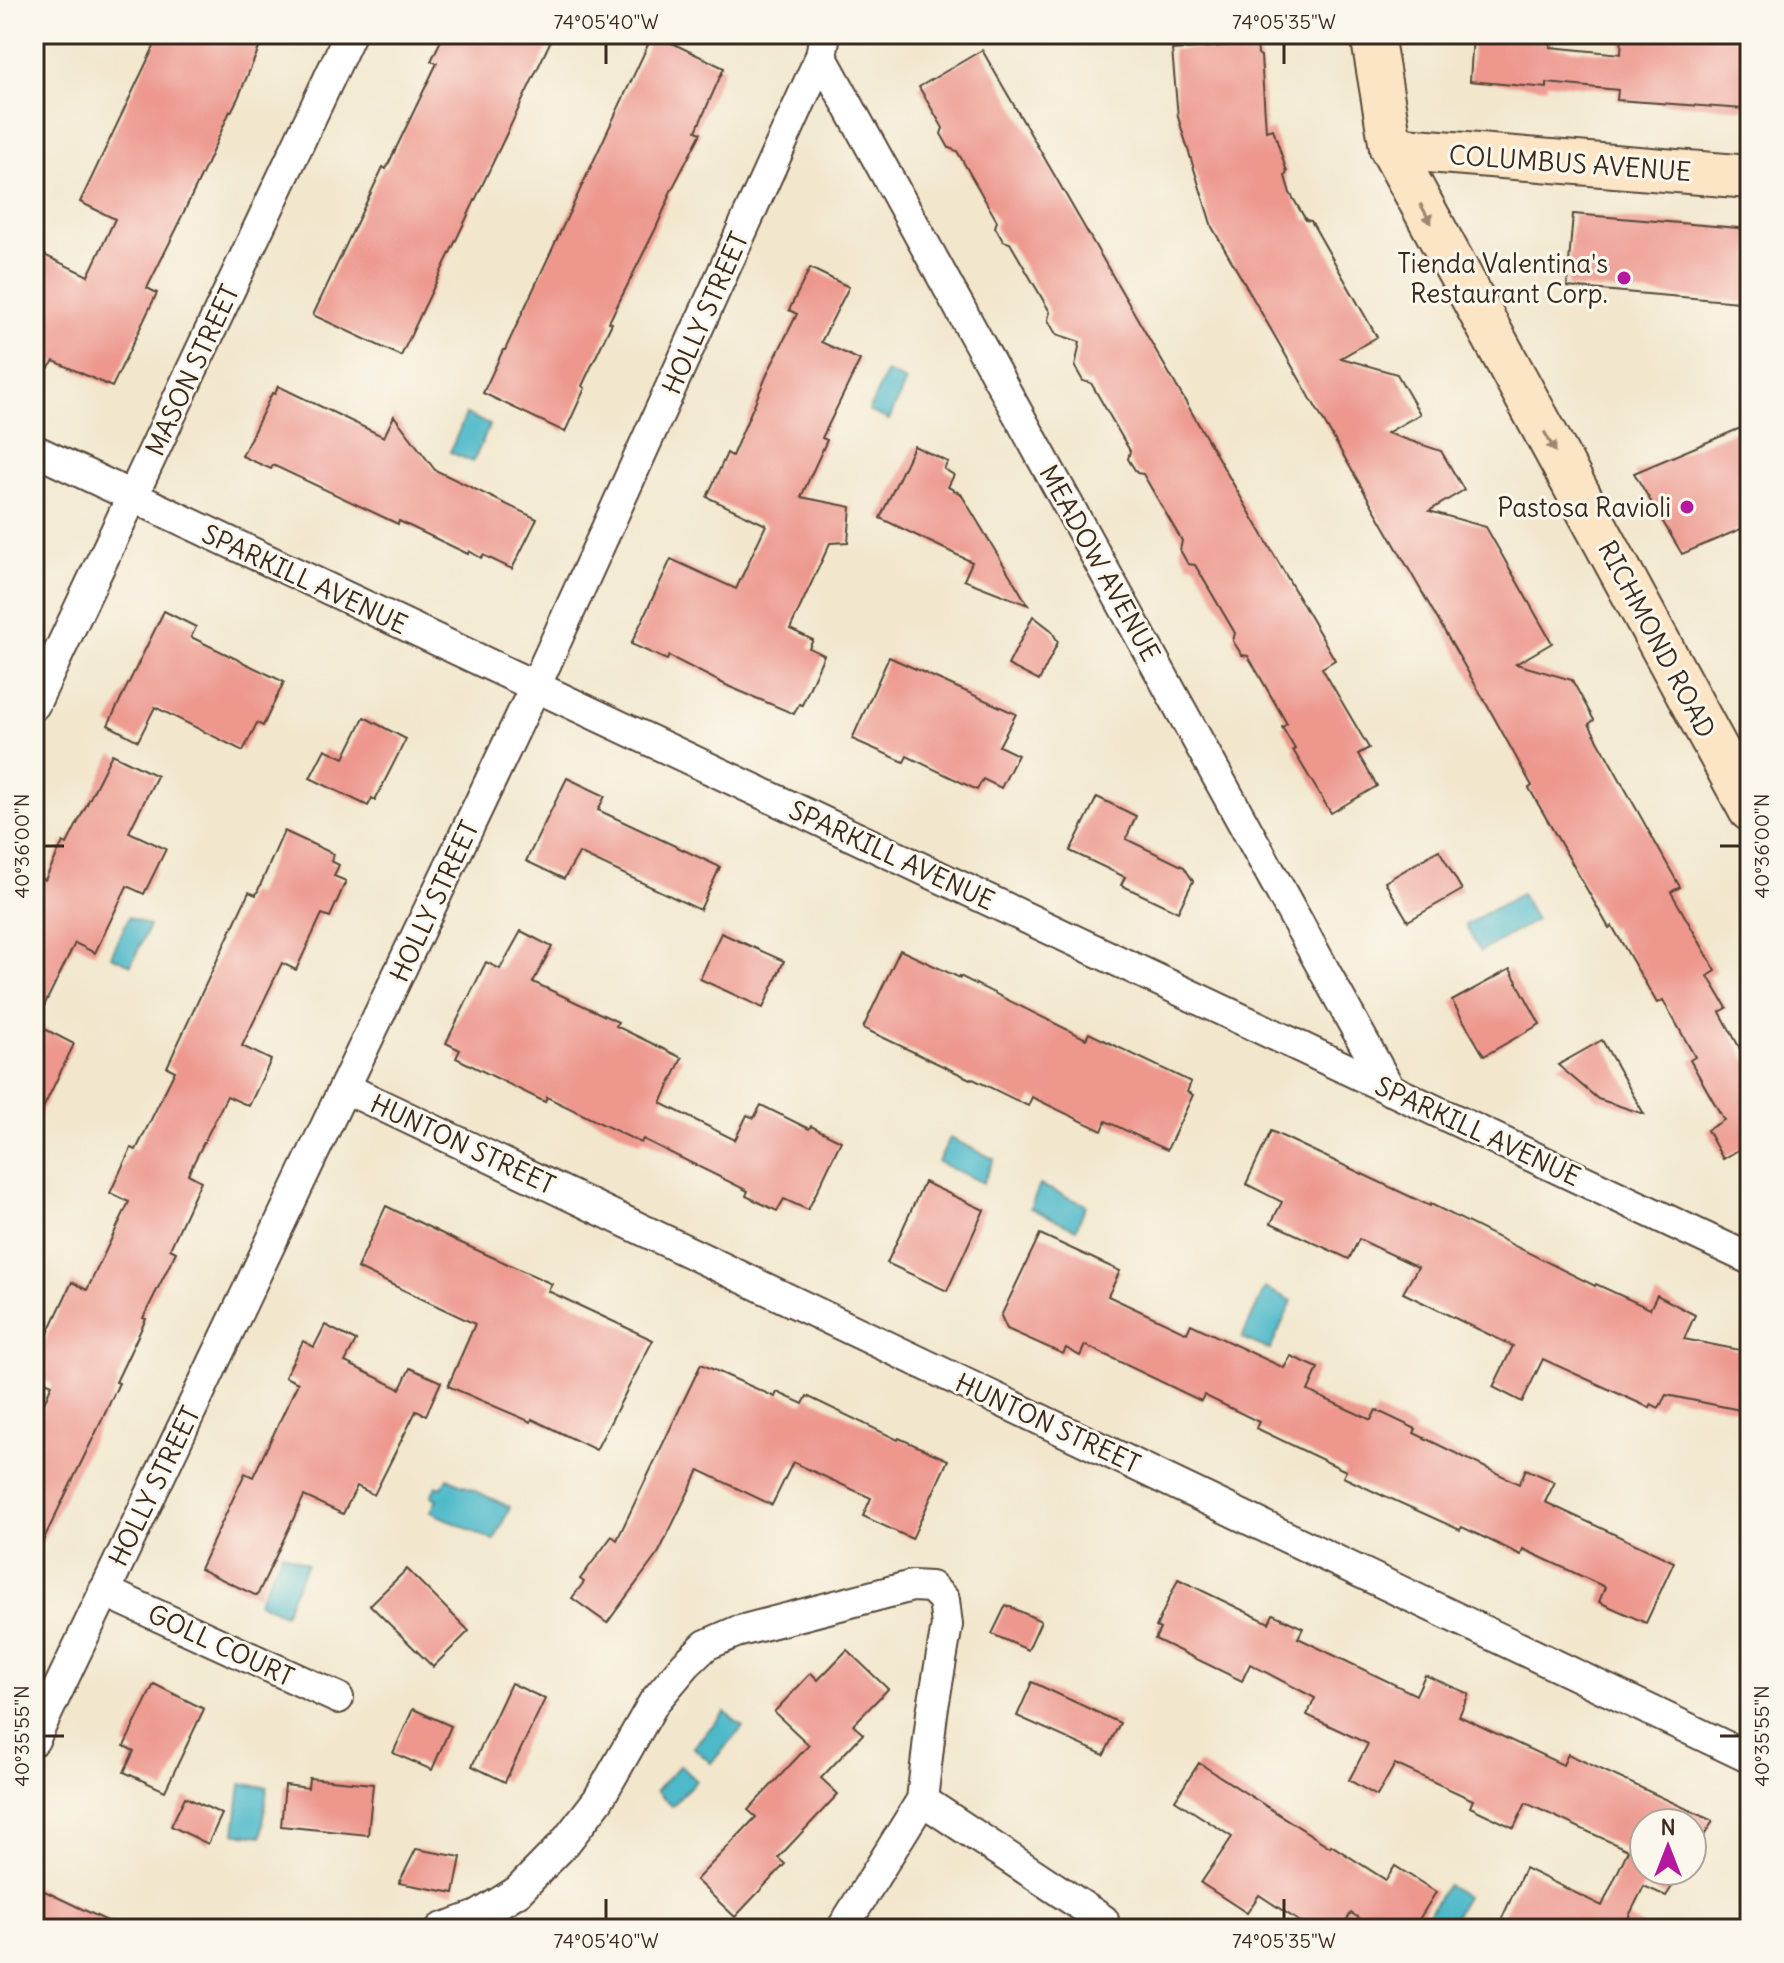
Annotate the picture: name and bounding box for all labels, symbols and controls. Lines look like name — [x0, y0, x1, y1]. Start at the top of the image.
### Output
text: 74°05'40"W — [553, 9, 659, 34]
text: 74°05'35"W — [1232, 9, 1336, 34]
street label: COLUMBUS AVENUE — [1448, 138, 1692, 188]
one-way arrow — [1419, 202, 1433, 225]
street label: HOLLY STREET — [655, 227, 755, 399]
place label: Tienda Valentina's Restaurant Corp. — [1397, 247, 1608, 310]
marker: Tienda Valentina's Restaurant Corp. — [1615, 269, 1633, 287]
street label: MASON STREET — [138, 279, 246, 461]
one-way arrow — [1543, 431, 1557, 453]
street label: MEADOW AVENUE — [1032, 459, 1168, 667]
place label: Pastosa Ravioli — [1497, 491, 1671, 524]
marker: Pastosa Ravioli — [1678, 498, 1696, 516]
street label: SPARKILL AVENUE — [197, 517, 413, 641]
street label: RICHMOND ROAD — [1591, 535, 1723, 743]
text: 40°36'00"N — [9, 793, 34, 899]
street label: SPARKILL AVENUE — [784, 793, 1000, 917]
text: 40°36'00"N — [1749, 793, 1774, 899]
street label: HOLLY STREET — [382, 815, 486, 987]
street label: SPARKILL AVENUE — [1370, 1069, 1586, 1193]
street label: HUNTON STREET — [365, 1087, 561, 1201]
street label: HUNTON STREET — [950, 1366, 1146, 1480]
street label: HOLLY STREET — [101, 1401, 207, 1571]
street label: GOLL COURT — [143, 1597, 299, 1693]
text: 40°35'55"N — [9, 1685, 34, 1787]
text: 40°35'55"N — [1749, 1685, 1774, 1787]
north arrow — [1628, 1807, 1708, 1887]
text: N — [1660, 1813, 1676, 1841]
text: 74°05'40"W — [553, 1928, 659, 1953]
text: 74°05'35"W — [1232, 1928, 1336, 1953]

